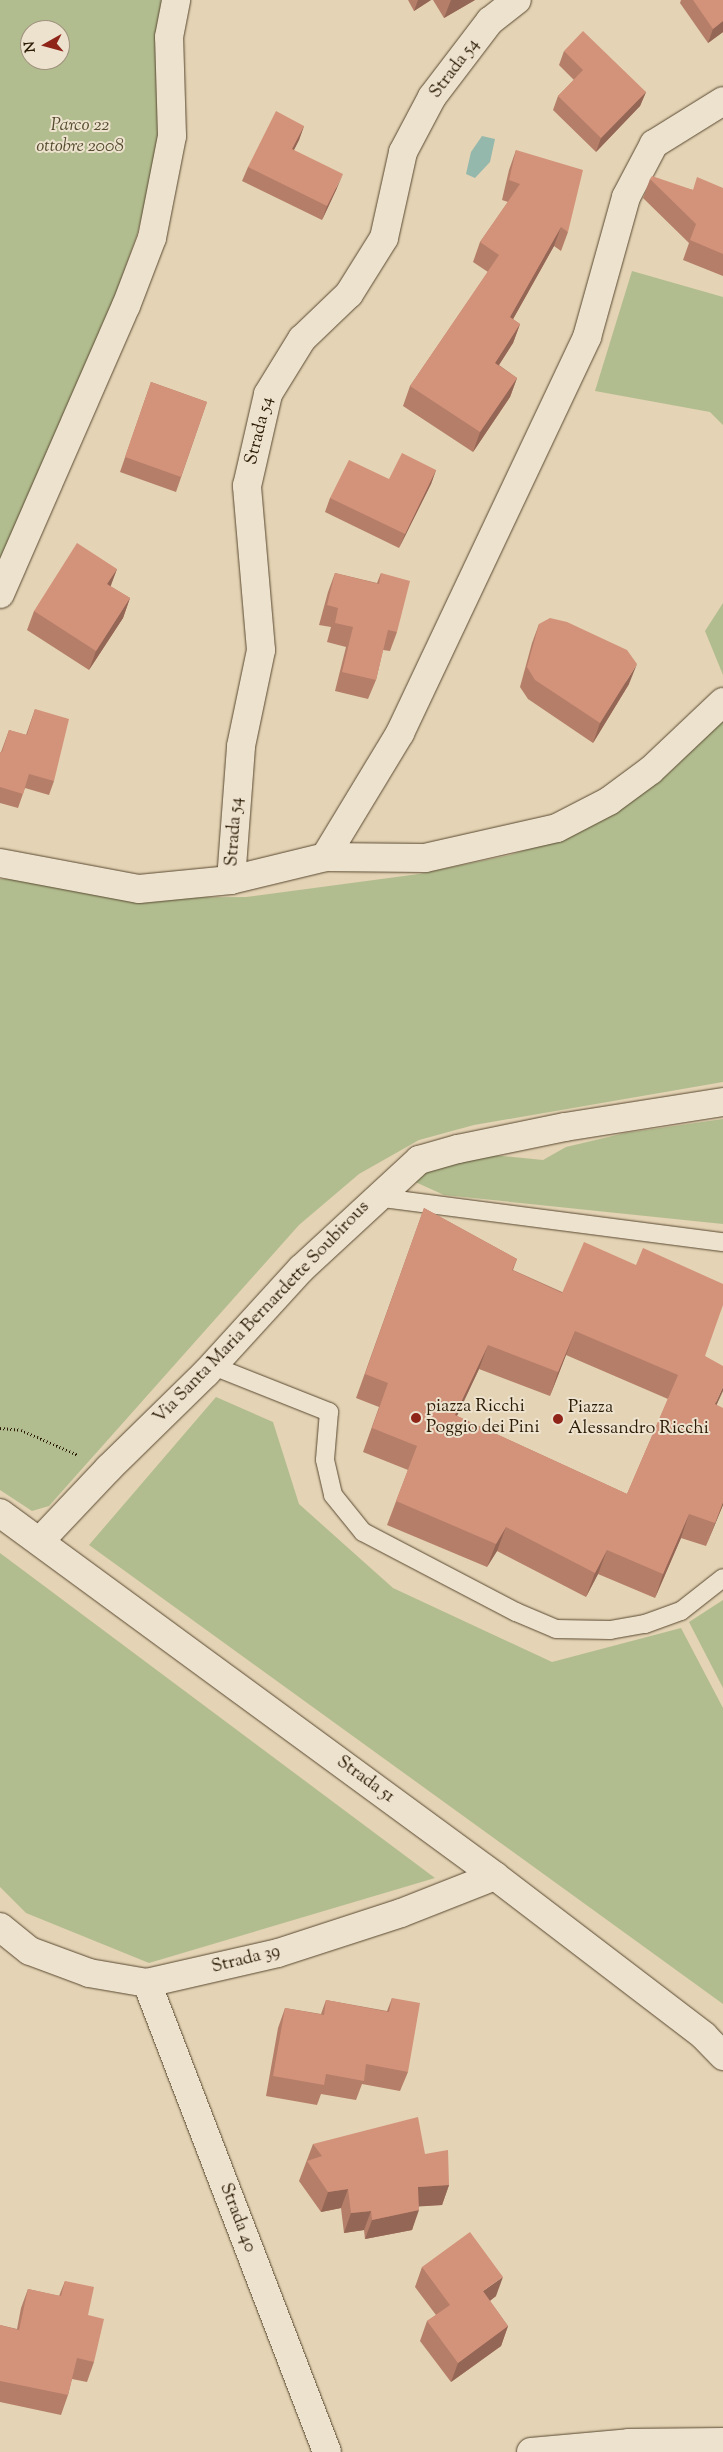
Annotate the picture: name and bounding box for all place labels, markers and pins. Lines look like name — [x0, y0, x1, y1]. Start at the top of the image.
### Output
place label: piazza Ricchi Poggio dei Pini — [426, 1397, 539, 1440]
place label: Piazza Alessandro Ricchi — [568, 1398, 709, 1440]
marker: piazza Ricchi Poggio dei Pini — [410, 1412, 422, 1424]
marker: Piazza Alessandro Ricchi — [552, 1413, 564, 1425]

